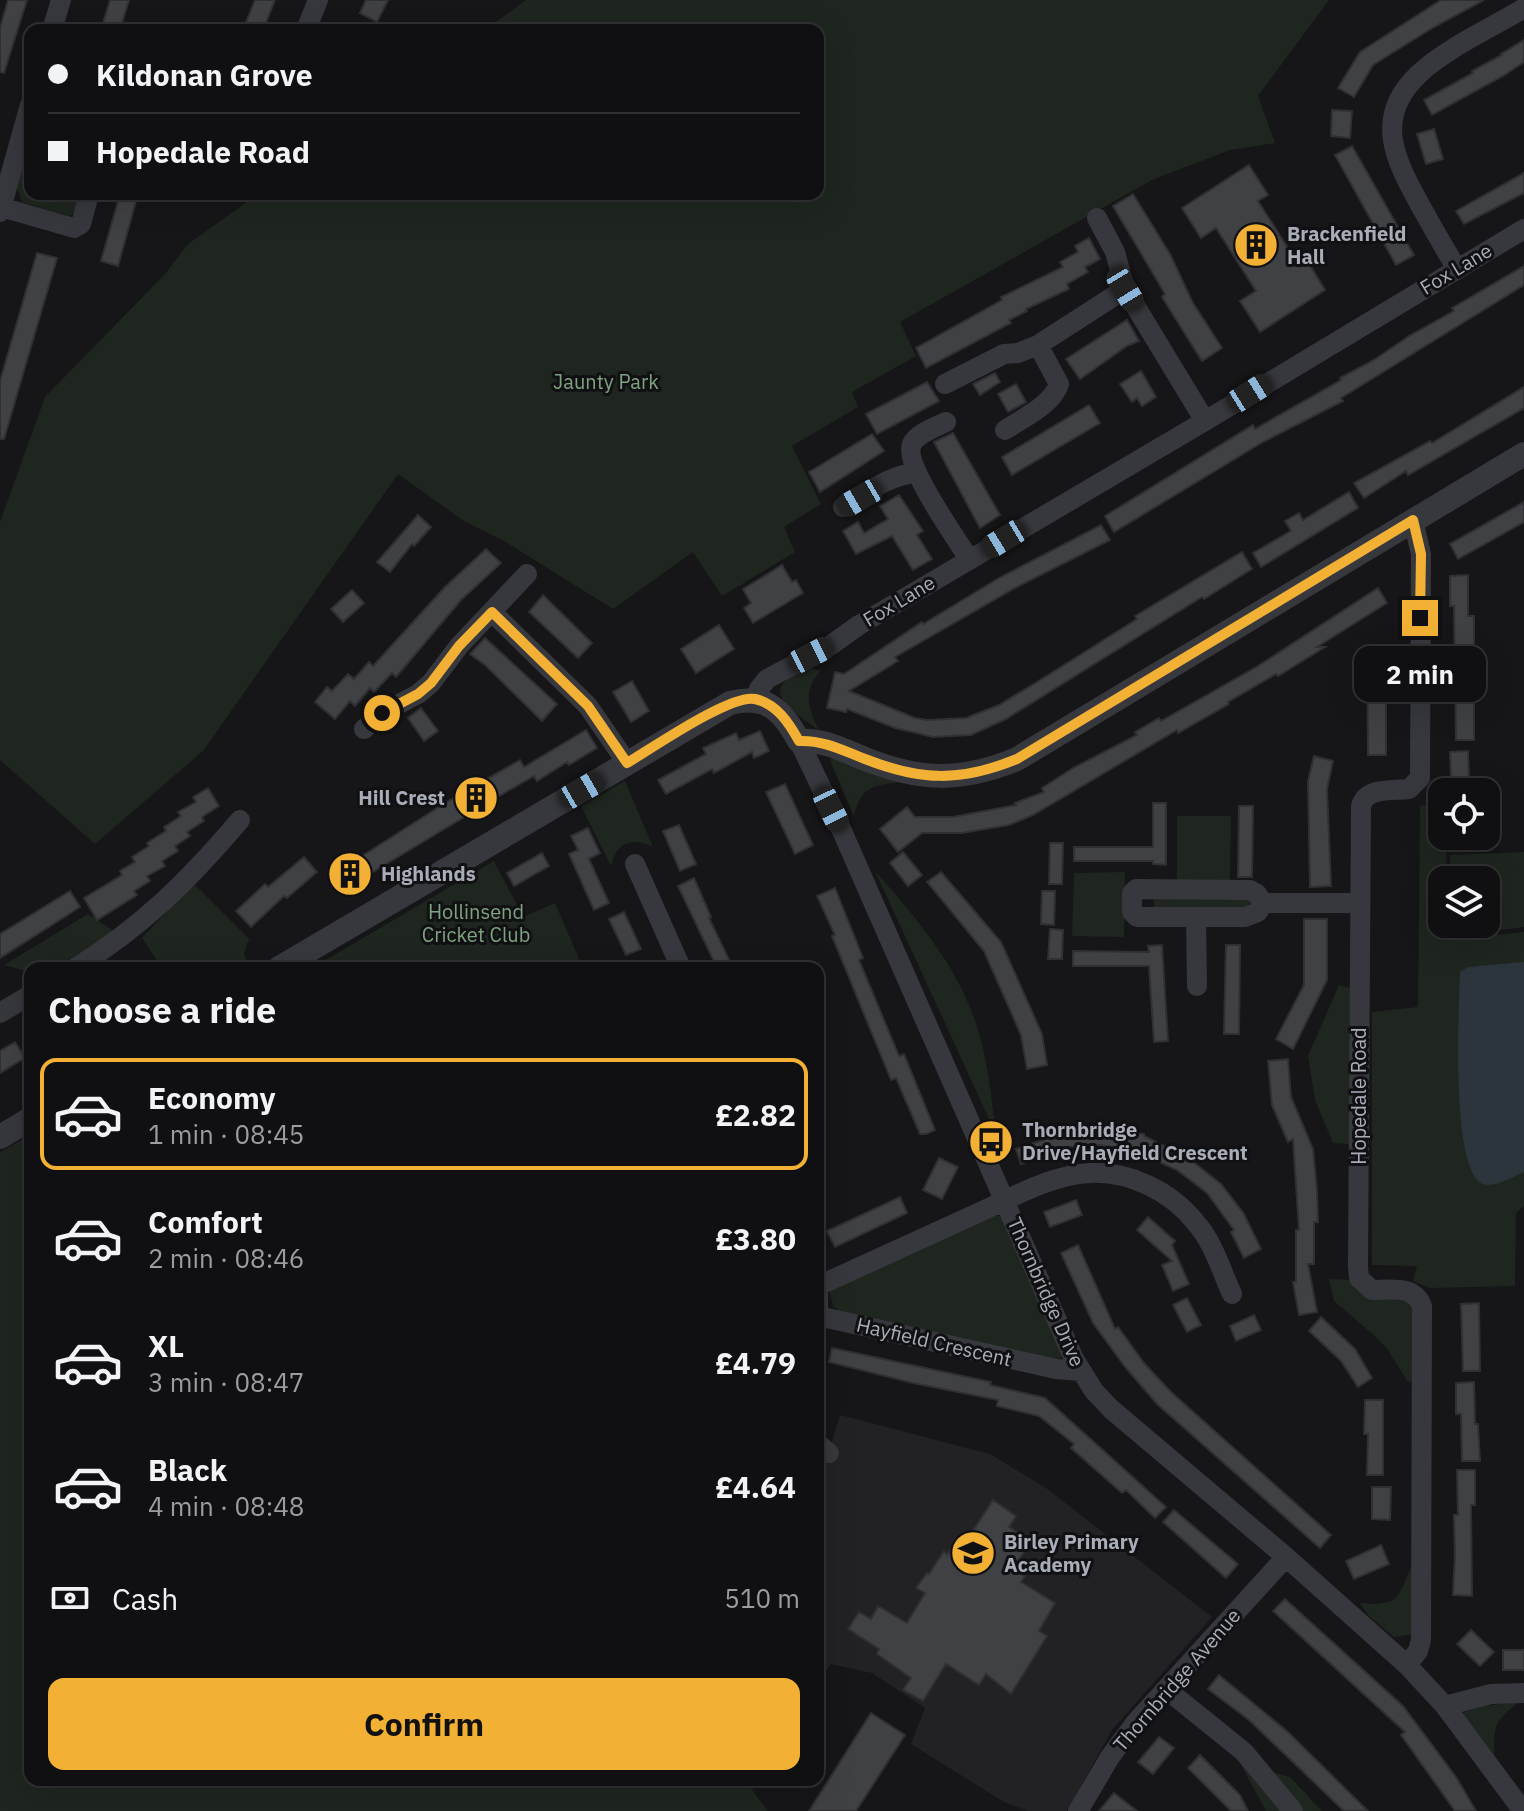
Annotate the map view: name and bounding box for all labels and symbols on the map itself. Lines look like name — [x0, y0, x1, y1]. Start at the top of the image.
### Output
place label: Brackenfield Hall — [1287, 220, 1406, 270]
building icon: Brackenfield Hall — [1232, 221, 1280, 269]
street label: Fox Lane — [1415, 237, 1497, 301]
car — [1102, 262, 1148, 316]
park label: Jaunty Park — [553, 368, 659, 395]
car — [1223, 370, 1277, 416]
car — [833, 476, 887, 520]
car — [977, 516, 1031, 562]
street label: Fox Lane — [858, 569, 940, 633]
route end — [1402, 600, 1438, 636]
car — [784, 633, 838, 677]
callout: 2 min — [1354, 646, 1486, 702]
route start — [364, 695, 400, 731]
car — [555, 768, 609, 812]
building icon: Hill Crest — [452, 774, 500, 822]
car — [810, 782, 852, 836]
place label: Hill Crest — [358, 784, 445, 811]
building icon: Highlands — [326, 850, 374, 898]
place label: Highlands — [381, 860, 476, 887]
park label: Hollinsend Cricket Club — [422, 898, 530, 948]
street label: Hopedale Road — [1345, 1027, 1372, 1165]
place label: Thornbridge Drive/Hayfield Crescent — [1022, 1116, 1248, 1166]
bus stop icon: Thornbridge Drive/Hayfield Crescent — [967, 1118, 1015, 1166]
street label: Thornbridge Drive — [1001, 1213, 1091, 1371]
street label: Hayfield Crescent — [854, 1311, 1014, 1372]
place label: Birley Primary Academy — [1004, 1528, 1139, 1578]
school or university icon: Birley Primary Academy — [949, 1529, 997, 1577]
street label: Thornbridge Avenue — [1107, 1602, 1246, 1757]

